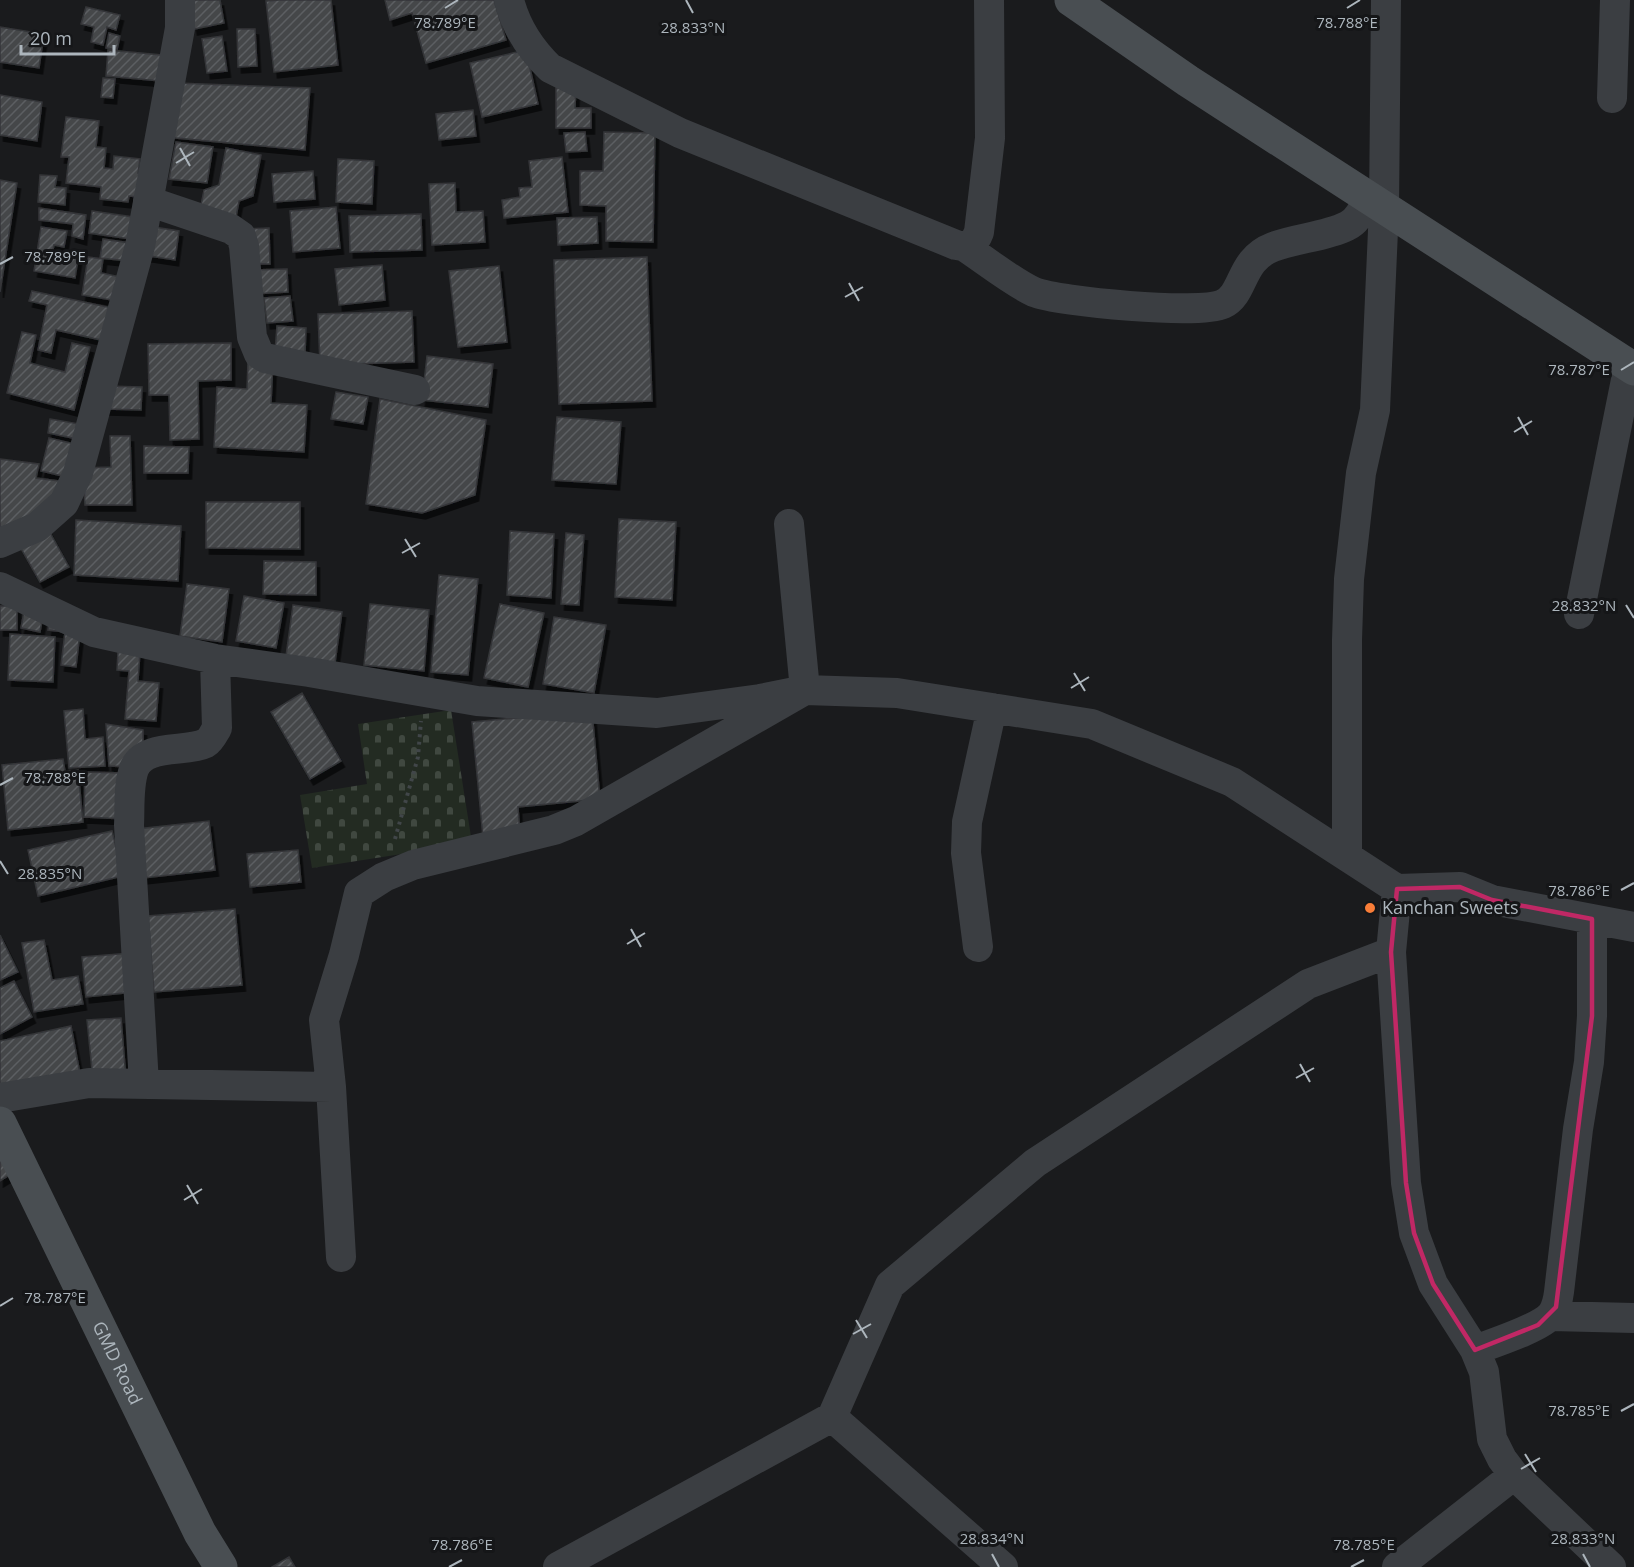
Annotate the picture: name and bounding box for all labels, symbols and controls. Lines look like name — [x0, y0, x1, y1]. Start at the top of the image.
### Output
text: 78.789°E — [414, 12, 476, 32]
text: 78.788°E — [1316, 12, 1378, 32]
text: 28.833°N — [661, 17, 725, 37]
scale bar — [21, 18, 114, 56]
text: 20 m — [30, 26, 72, 50]
text: 78.789°E — [24, 246, 86, 266]
text: 78.787°E — [1548, 359, 1610, 379]
text: 28.832°N — [1552, 595, 1616, 615]
text: 78.788°E — [24, 767, 86, 787]
text: 28.835°N — [18, 863, 82, 883]
text: 78.786°E — [1548, 880, 1610, 900]
place label: Kanchan Sweets — [1382, 895, 1518, 919]
marker: Kanchan Sweets — [1363, 901, 1377, 915]
text: 78.787°E — [24, 1287, 86, 1307]
street label: GMD Road — [87, 1317, 148, 1408]
text: 78.785°E — [1548, 1400, 1610, 1420]
text: 28.834°N — [960, 1528, 1024, 1548]
text: 28.833°N — [1551, 1528, 1615, 1548]
text: 78.786°E — [431, 1534, 493, 1554]
text: 78.785°E — [1333, 1534, 1395, 1554]

